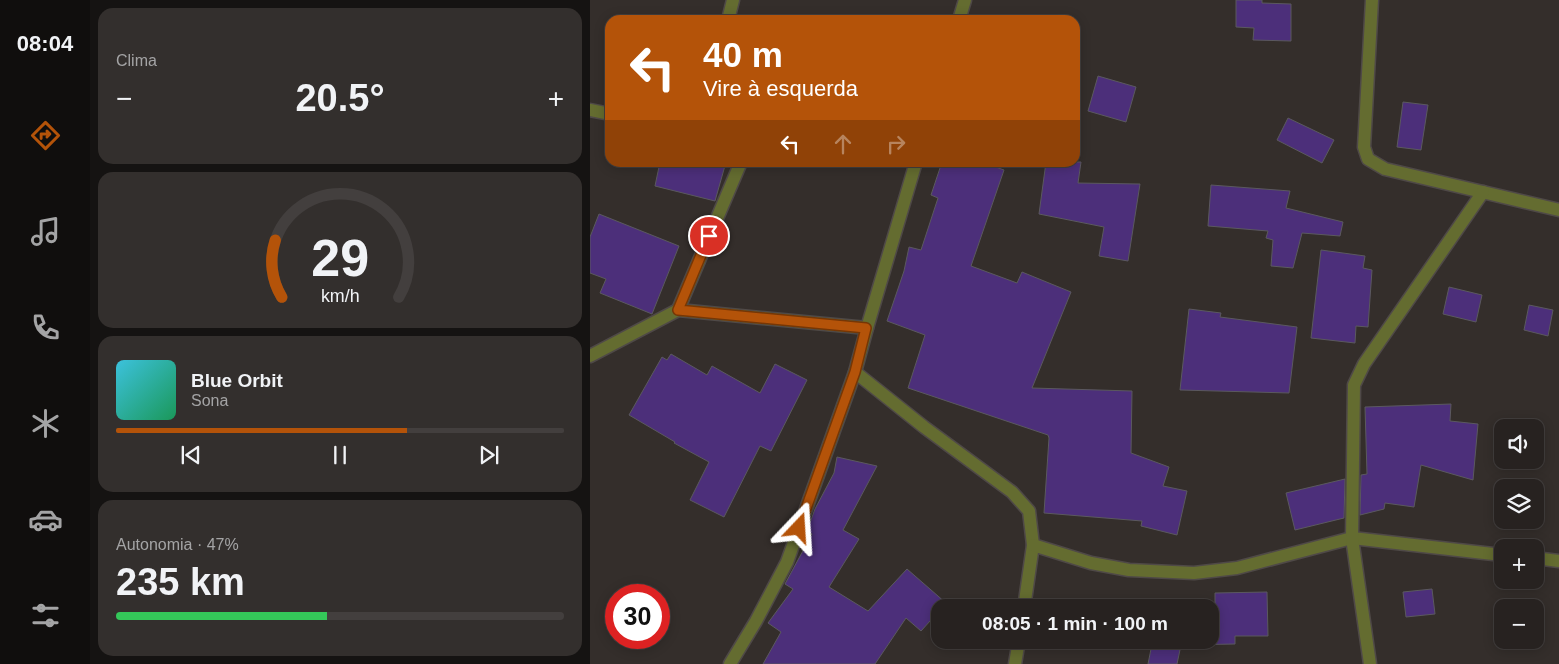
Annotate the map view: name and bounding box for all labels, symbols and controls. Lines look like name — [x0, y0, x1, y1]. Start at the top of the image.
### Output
text: 08:04 — [17, 31, 73, 56]
icon: left — [620, 35, 685, 100]
text: 40 m — [703, 35, 783, 74]
text: Clima — [116, 52, 157, 69]
text: Vire à esquerda — [703, 76, 858, 101]
text: 20.5° — [295, 77, 385, 119]
text: − — [116, 83, 132, 114]
text: + — [548, 83, 564, 114]
icon: directions — [28, 118, 63, 153]
icon: left — [776, 130, 804, 158]
icon: ahead — [829, 130, 857, 158]
icon: right — [882, 130, 910, 158]
icon: music — [28, 214, 63, 249]
pin — [688, 215, 730, 257]
icon: arrive — [695, 222, 723, 250]
text: 29 — [311, 229, 369, 287]
text: km/h — [321, 286, 359, 306]
icon: phone — [28, 310, 63, 345]
text: Blue Orbit — [191, 370, 283, 391]
text: Sona — [191, 392, 228, 409]
icon: climate — [28, 406, 63, 441]
map controls — [1494, 419, 1544, 649]
button: sound — [1494, 419, 1544, 469]
icon: previous — [177, 441, 205, 469]
icon: pause — [326, 441, 354, 469]
icon: next — [475, 441, 503, 469]
button: layers — [1494, 479, 1544, 529]
position arrow — [772, 501, 824, 553]
icon: car — [28, 502, 63, 537]
text: Autonomia · 47% — [116, 536, 239, 553]
button: + — [1494, 539, 1544, 589]
text: 235 km — [116, 561, 245, 603]
speed limit sign: 30 — [605, 584, 670, 649]
icon: filters — [28, 598, 63, 633]
button: − — [1494, 599, 1544, 649]
text: 08:05 · 1 min · 100 m — [982, 613, 1168, 634]

